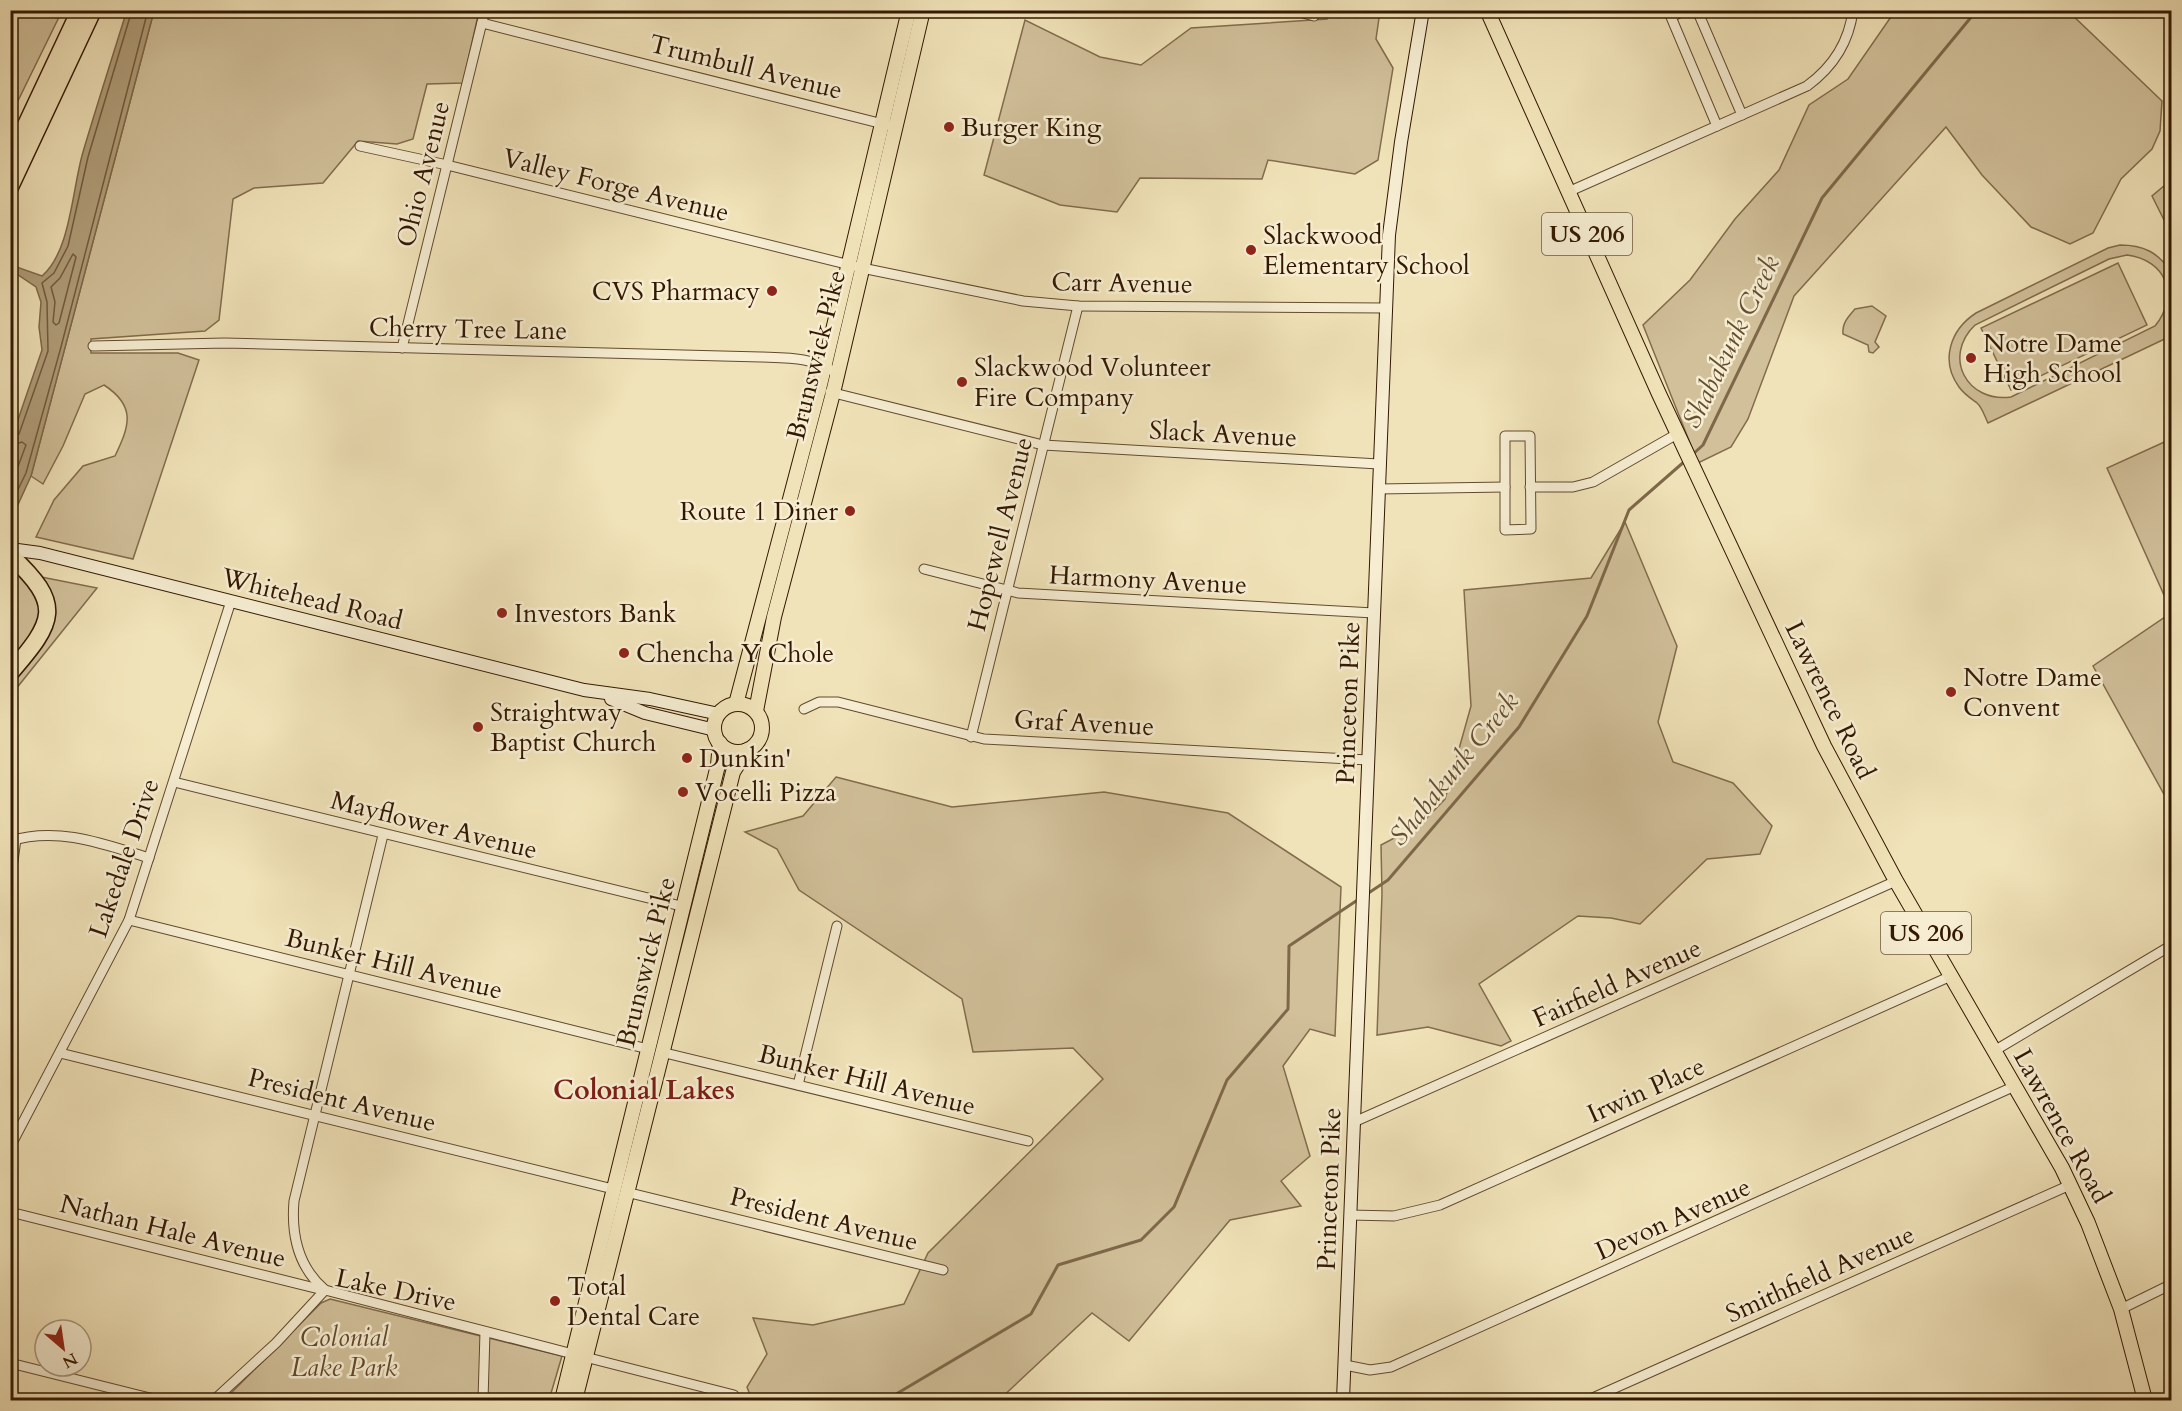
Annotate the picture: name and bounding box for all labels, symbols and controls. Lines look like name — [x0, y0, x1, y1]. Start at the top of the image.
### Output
street label: Trumbull Avenue — [646, 26, 846, 108]
street label: Ohio Avenue — [388, 97, 458, 251]
place label: Burger King — [961, 110, 1102, 145]
marker: Burger King — [942, 120, 956, 134]
street label: Valley Forge Avenue — [499, 140, 733, 230]
road number: US 206 — [1542, 213, 1632, 255]
place label: Slackwood Elementary School — [1263, 218, 1470, 283]
marker: Slackwood Elementary School — [1244, 243, 1258, 257]
water label: Shabakunk Creek — [1673, 249, 1789, 434]
street label: Carr Avenue — [1051, 264, 1193, 302]
street label: Brunswick Pike — [778, 266, 854, 444]
place label: CVS Pharmacy — [592, 274, 760, 309]
marker: CVS Pharmacy — [765, 284, 779, 298]
street label: Cherry Tree Lane — [369, 310, 567, 348]
place label: Notre Dame High School — [1983, 326, 2122, 391]
place label: Slackwood Volunteer Fire Company — [974, 350, 1211, 415]
marker: Notre Dame High School — [1964, 351, 1978, 365]
marker: Slackwood Volunteer Fire Company — [955, 375, 969, 389]
street label: Slack Avenue — [1148, 413, 1298, 455]
street label: Hopewell Avenue — [959, 433, 1041, 635]
place label: Route 1 Diner — [680, 494, 839, 529]
marker: Route 1 Diner — [843, 504, 857, 518]
street label: Harmony Avenue — [1048, 557, 1248, 603]
street label: Whitehead Road — [217, 559, 406, 638]
place label: Investors Bank — [514, 596, 676, 631]
marker: Investors Bank — [495, 606, 509, 620]
street label: Lawrence Road — [1777, 615, 1883, 785]
street label: Princeton Pike — [1328, 621, 1368, 785]
place label: Chencha Y Chole — [636, 636, 834, 671]
marker: Chencha Y Chole — [617, 646, 631, 660]
place label: Notre Dame Convent — [1963, 660, 2102, 725]
water label: Shabakunk Creek — [1381, 684, 1528, 854]
marker: Notre Dame Convent — [1944, 685, 1958, 699]
place label: Straightway Baptist Church — [490, 695, 656, 760]
street label: Graf Avenue — [1013, 702, 1155, 744]
marker: Straightway Baptist Church — [471, 720, 485, 734]
place label: Dunkin' — [699, 741, 791, 776]
marker: Dunkin' — [680, 751, 694, 765]
street label: Lakedale Drive — [80, 774, 168, 942]
place label: Vocelli Pizza — [695, 775, 837, 810]
street label: Mayflower Avenue — [327, 782, 541, 868]
marker: Vocelli Pizza — [676, 785, 690, 799]
street label: Brunswick Pike — [608, 873, 684, 1051]
road number: US 206 — [1881, 912, 1971, 954]
street label: Bunker Hill Avenue — [282, 920, 506, 1008]
street label: Fairfield Avenue — [1527, 930, 1707, 1036]
street label: Bunker Hill Avenue — [755, 1036, 979, 1124]
street label: Lawrence Road — [2005, 1042, 2119, 1210]
street label: Irwin Place — [1582, 1049, 1710, 1131]
street label: President Avenue — [244, 1060, 440, 1140]
district label: Colonial Lakes — [553, 1072, 735, 1109]
street label: Princeton Pike — [1309, 1107, 1349, 1271]
street label: Devon Avenue — [1590, 1169, 1756, 1269]
street label: President Avenue — [726, 1179, 922, 1259]
street label: Nathan Hale Avenue — [56, 1186, 290, 1276]
street label: Smithfield Avenue — [1720, 1217, 1920, 1331]
street label: Lake Drive — [332, 1260, 460, 1320]
place label: Total Dental Care — [567, 1269, 700, 1334]
marker: Total Dental Care — [548, 1294, 562, 1308]
north arrow — [33, 1318, 93, 1378]
park label: Colonial Lake Park — [291, 1320, 397, 1385]
text: N — [58, 1347, 81, 1373]

